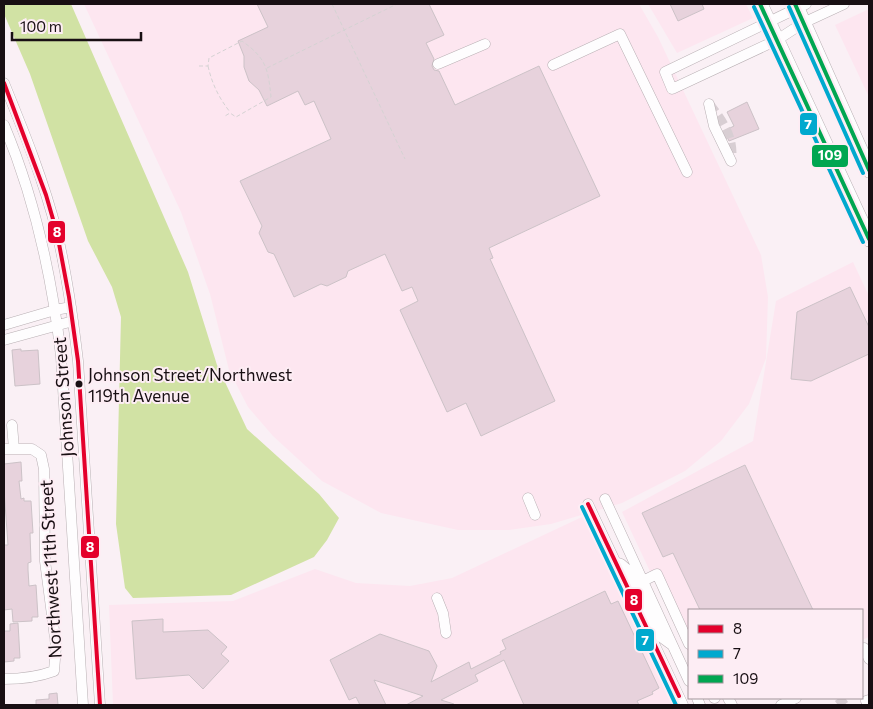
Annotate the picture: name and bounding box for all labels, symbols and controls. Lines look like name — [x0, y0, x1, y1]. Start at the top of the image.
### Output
scale bar — [12, 10, 141, 42]
text: 100 m — [20, 17, 62, 35]
line badge: 7 — [799, 112, 818, 136]
text: 7 — [804, 115, 812, 132]
line badge: 109 — [811, 144, 849, 168]
text: 109 — [818, 146, 842, 163]
line badge: 8 — [47, 220, 66, 244]
text: 8 — [53, 223, 62, 240]
street label: Johnson Street — [48, 336, 78, 458]
place label: Johnson Street/Northwest 119th Avenue — [88, 364, 292, 406]
marker: Johnson Street/Northwest 119th Avenue — [74, 379, 84, 389]
street label: Northwest 11th Street — [34, 479, 66, 659]
line badge: 8 — [80, 535, 100, 559]
text: 8 — [86, 538, 95, 555]
line badge: 8 — [624, 588, 643, 612]
text: 8 — [630, 591, 639, 608]
legend — [688, 609, 863, 699]
text: 8 — [733, 619, 742, 637]
line badge: 7 — [635, 628, 655, 652]
text: 7 — [641, 631, 649, 648]
text: 7 — [733, 644, 741, 662]
text: 109 — [733, 669, 758, 687]

